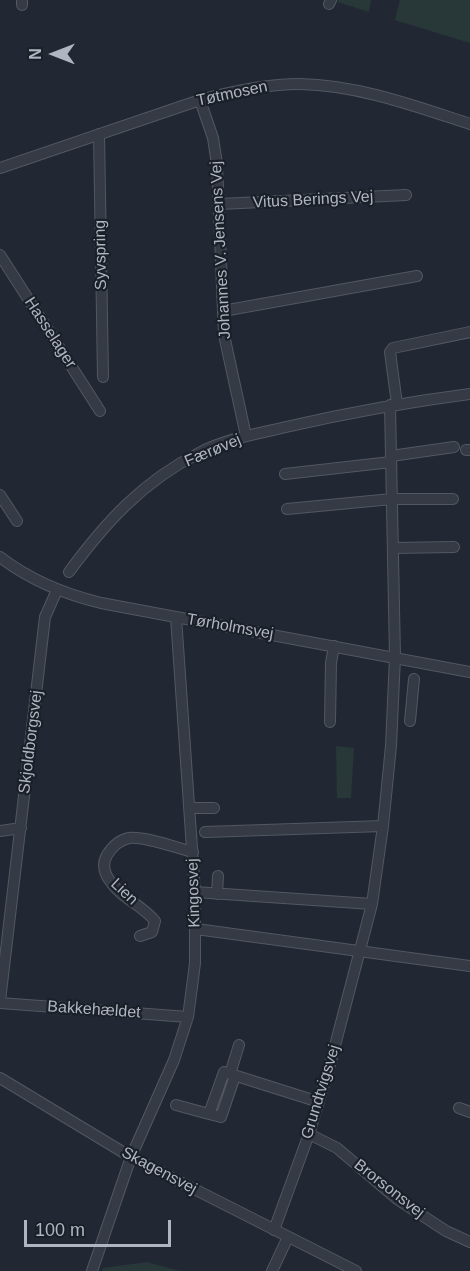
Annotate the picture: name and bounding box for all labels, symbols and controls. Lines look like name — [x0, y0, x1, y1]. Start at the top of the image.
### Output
north arrow — [24, 24, 84, 84]
text: N — [27, 48, 44, 60]
street label: Tøtmosen — [195, 77, 269, 111]
street label: Johannes V. Jensens Vej — [207, 161, 235, 339]
street label: Vitus Berings Vej — [252, 187, 374, 213]
street label: Syvspring — [91, 220, 111, 290]
street label: Hasselager — [20, 294, 80, 372]
street label: Færøvej — [182, 431, 244, 471]
street label: Tørholmsvej — [185, 610, 275, 644]
street label: Skjoldborgsvej — [15, 689, 47, 795]
street label: Kingosvej — [183, 858, 205, 928]
street label: Lien — [106, 875, 142, 909]
street label: Bakkehældet — [47, 997, 141, 1023]
street label: Grundtvigsvej — [298, 1042, 344, 1142]
street label: Skagensvej — [118, 1143, 200, 1199]
street label: Brorsonsvej — [350, 1155, 428, 1223]
scale bar — [27, 1208, 174, 1246]
text: 100 m — [35, 1220, 85, 1240]

